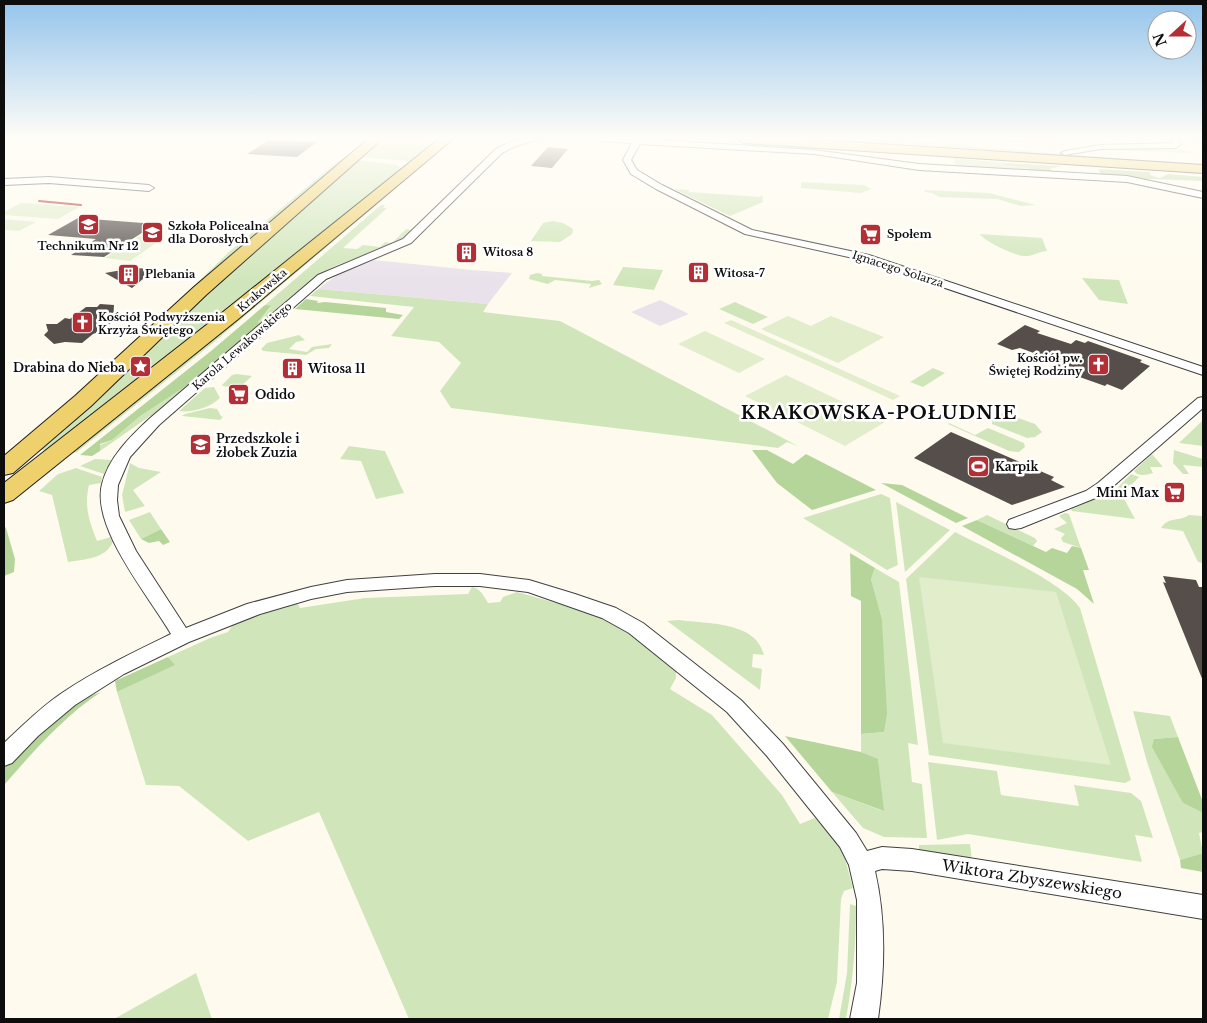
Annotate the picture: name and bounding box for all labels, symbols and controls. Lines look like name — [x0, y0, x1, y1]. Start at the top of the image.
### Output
north arrow — [1147, 10, 1197, 60]
text: N — [1149, 30, 1171, 49]
school or university icon: Technikum Nr 12 — [76, 213, 100, 237]
place label: Szkoła Policealna dla Dorosłych — [168, 219, 270, 246]
school or university icon: Szkoła Policealna dla Dorosłych — [140, 220, 164, 244]
supermarket icon: Społem — [859, 222, 883, 246]
place label: Społem — [887, 227, 932, 241]
place label: Technikum Nr 12 — [37, 239, 139, 253]
building icon: Witosa 8 — [455, 240, 479, 264]
place label: Witosa 8 — [482, 245, 533, 259]
street label: Ignacego Solarza — [851, 248, 946, 291]
building icon: Witosa-7 — [686, 261, 710, 285]
building icon: Plebania — [117, 262, 141, 286]
street label: Krakowska — [234, 265, 290, 315]
place label: Witosa-7 — [713, 266, 765, 280]
place label: Plebania — [145, 267, 196, 281]
street label: Karola Lewakowskiego — [189, 299, 295, 393]
place label: Kościół Podwyższenia Krzyża Świętego — [98, 310, 226, 337]
church icon: Kościół Podwyższenia Krzyża Świętego — [70, 311, 94, 335]
place label: Kościół pw. Świętej Rodziny — [989, 351, 1083, 378]
church icon: Kościół pw. Świętej Rodziny — [1086, 352, 1110, 376]
place icon: Drabina do Nieba — [129, 355, 153, 379]
building icon: Witosa 11 — [280, 356, 304, 380]
place label: Drabina do Nieba — [13, 360, 125, 375]
place label: Witosa 11 — [307, 361, 366, 376]
supermarket icon: Odido — [227, 382, 251, 406]
place label: Odido — [255, 387, 295, 402]
district label: KRAKOWSKA-POŁUDNIE — [741, 402, 1017, 424]
place label: Przedszkole i żłobek Zuzia — [216, 431, 300, 460]
school or university icon: Przedszkole i żłobek Zuzia — [188, 433, 212, 457]
sports icon: Karpik — [967, 454, 991, 478]
place label: Karpik — [995, 459, 1039, 474]
supermarket icon: Mini Max — [1163, 480, 1187, 504]
place label: Mini Max — [1096, 485, 1159, 500]
street label: Wiktora Zbyszewskiego — [940, 855, 1124, 903]

